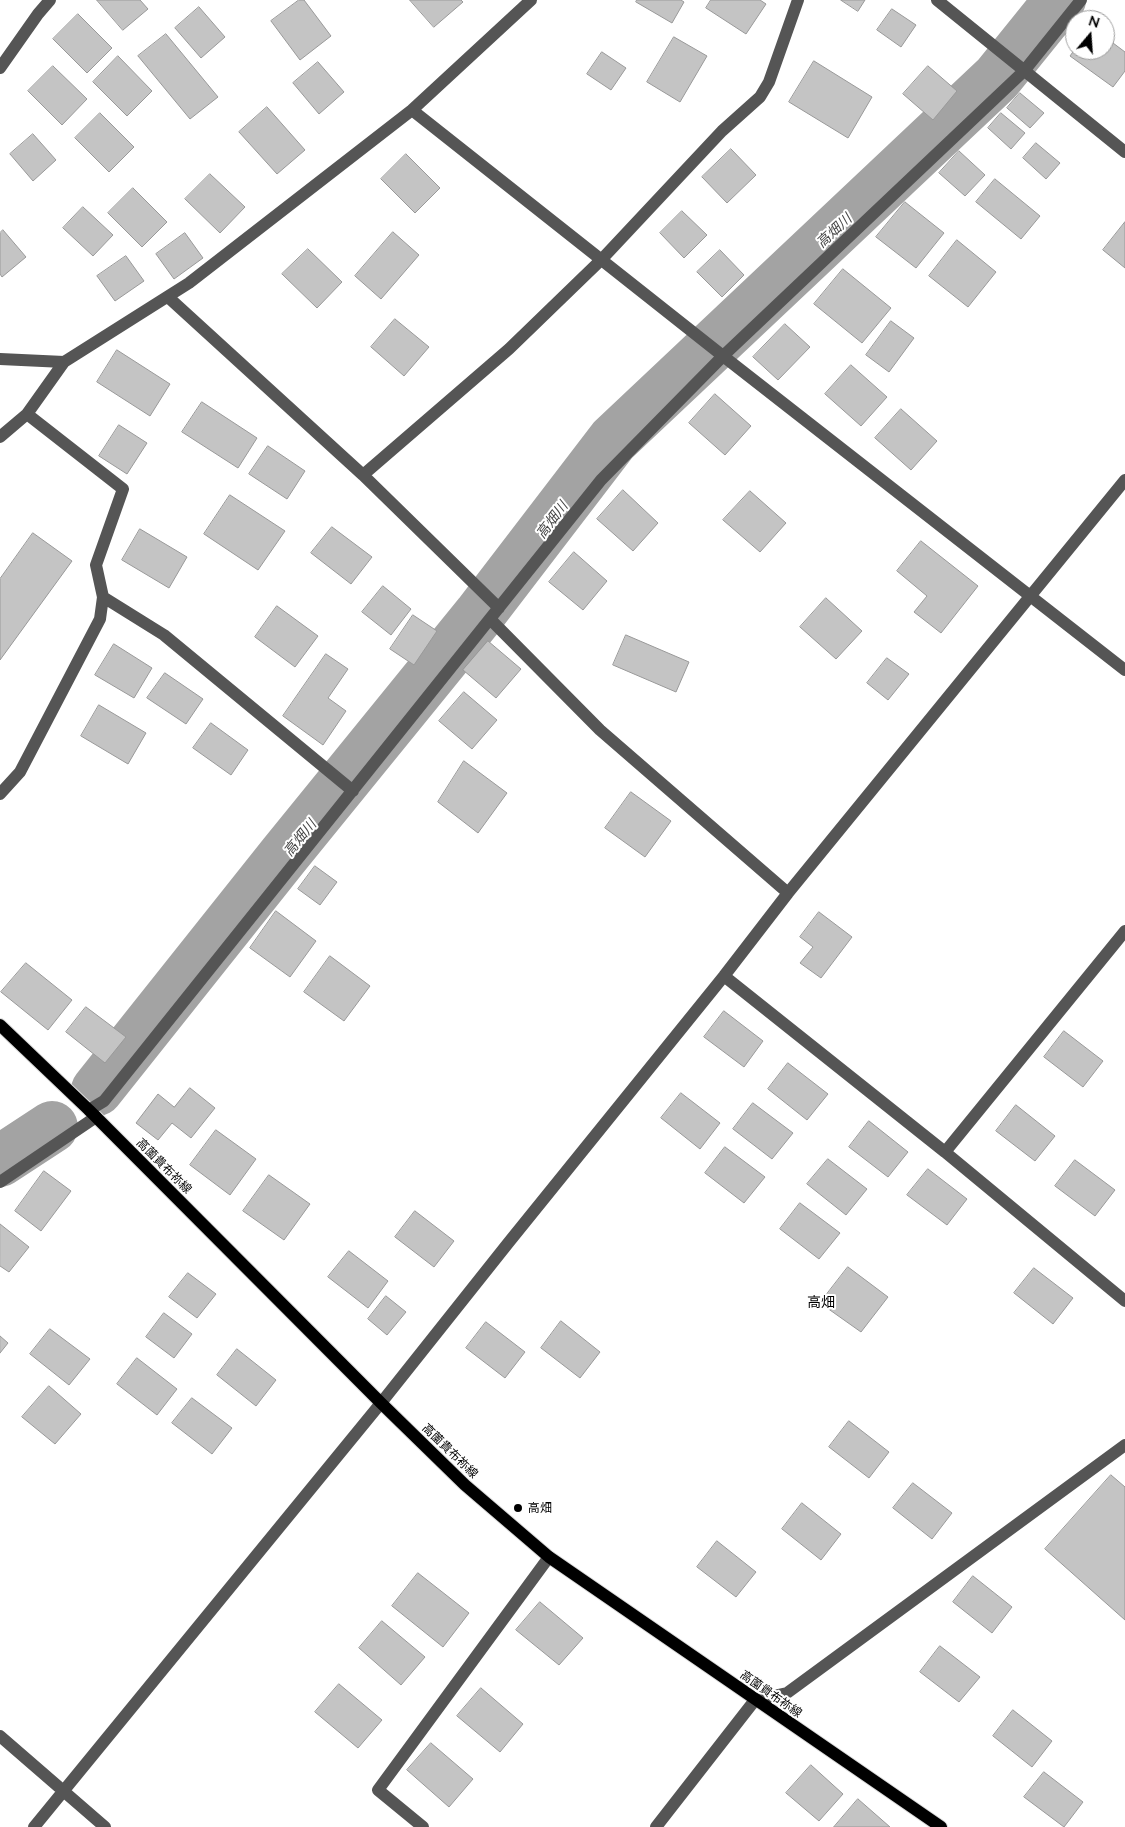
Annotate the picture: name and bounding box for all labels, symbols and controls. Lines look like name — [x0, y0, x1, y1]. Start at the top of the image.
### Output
north arrow — [1065, 10, 1115, 60]
text: N — [1087, 11, 1102, 31]
water label: 高畑川 — [813, 211, 855, 251]
water label: 高畑川 — [533, 498, 571, 542]
water label: 高畑川 — [280, 816, 320, 860]
street label: 高薗貴布祢線 — [133, 1135, 195, 1197]
district label: 高畑 — [807, 1294, 835, 1310]
street label: 高薗貴布祢線 — [419, 1421, 481, 1481]
place label: 高畑 — [528, 1501, 552, 1515]
marker: 高畑 — [512, 1502, 524, 1514]
street label: 高薗貴布祢線 — [737, 1667, 805, 1721]

